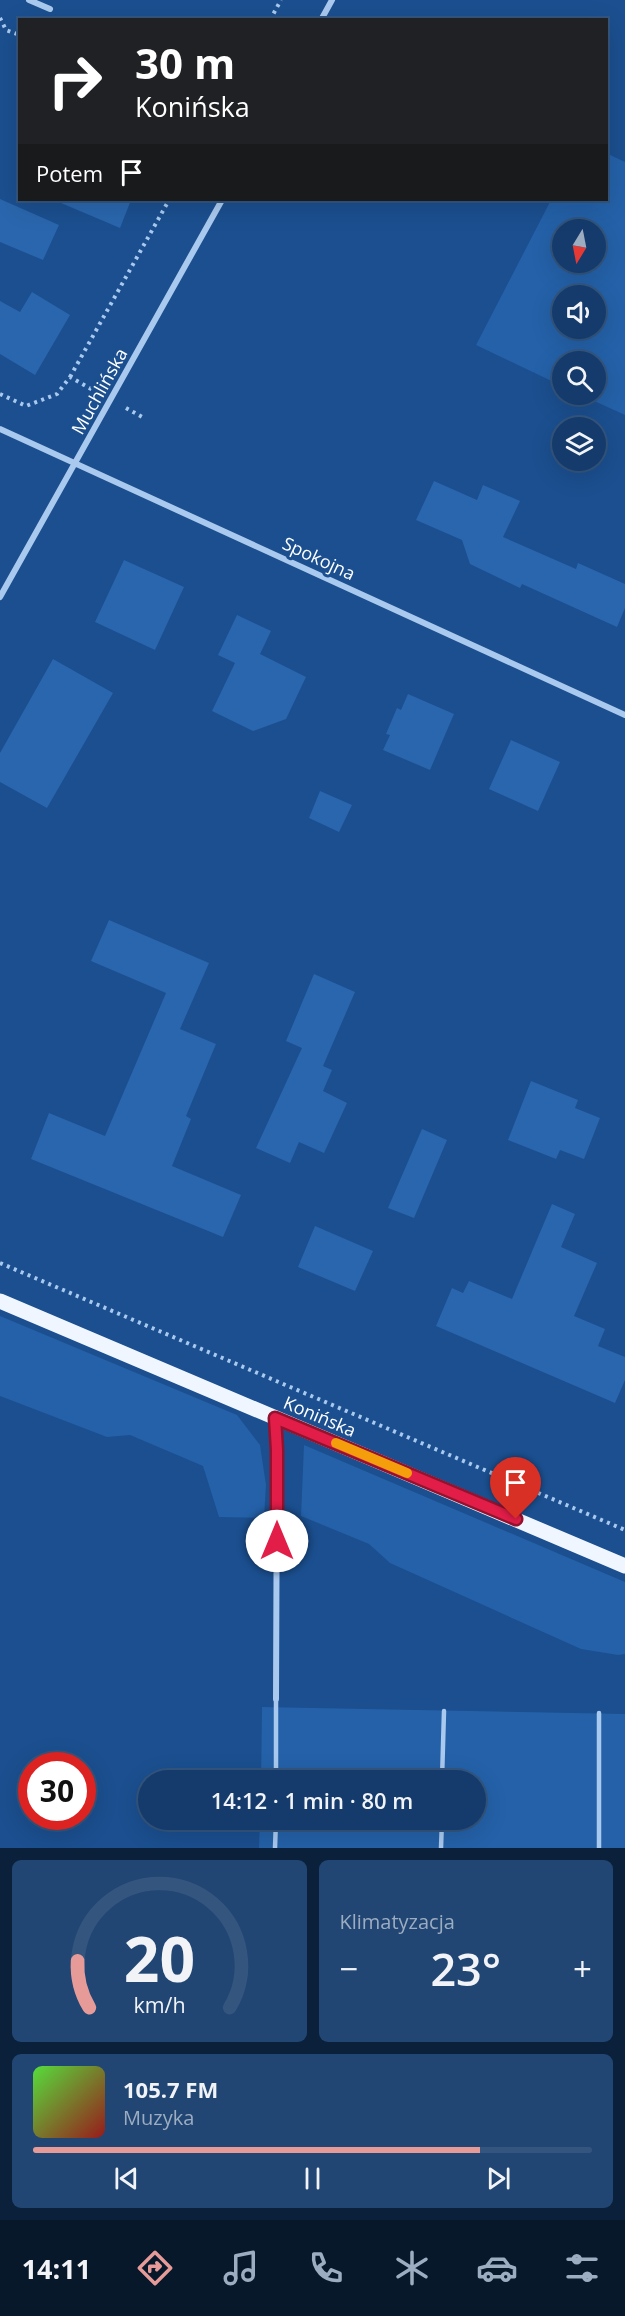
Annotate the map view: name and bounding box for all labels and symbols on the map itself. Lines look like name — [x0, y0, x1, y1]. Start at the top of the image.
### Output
north arrow — [552, 219, 606, 273]
street label: Muchlińska — [65, 344, 133, 438]
street label: Spokojna — [279, 531, 359, 585]
street label: Konińska — [280, 1390, 360, 1442]
pin — [490, 1457, 541, 1519]
position arrow — [245, 1509, 309, 1573]
speed limit sign: 30 — [18, 1752, 96, 1830]

